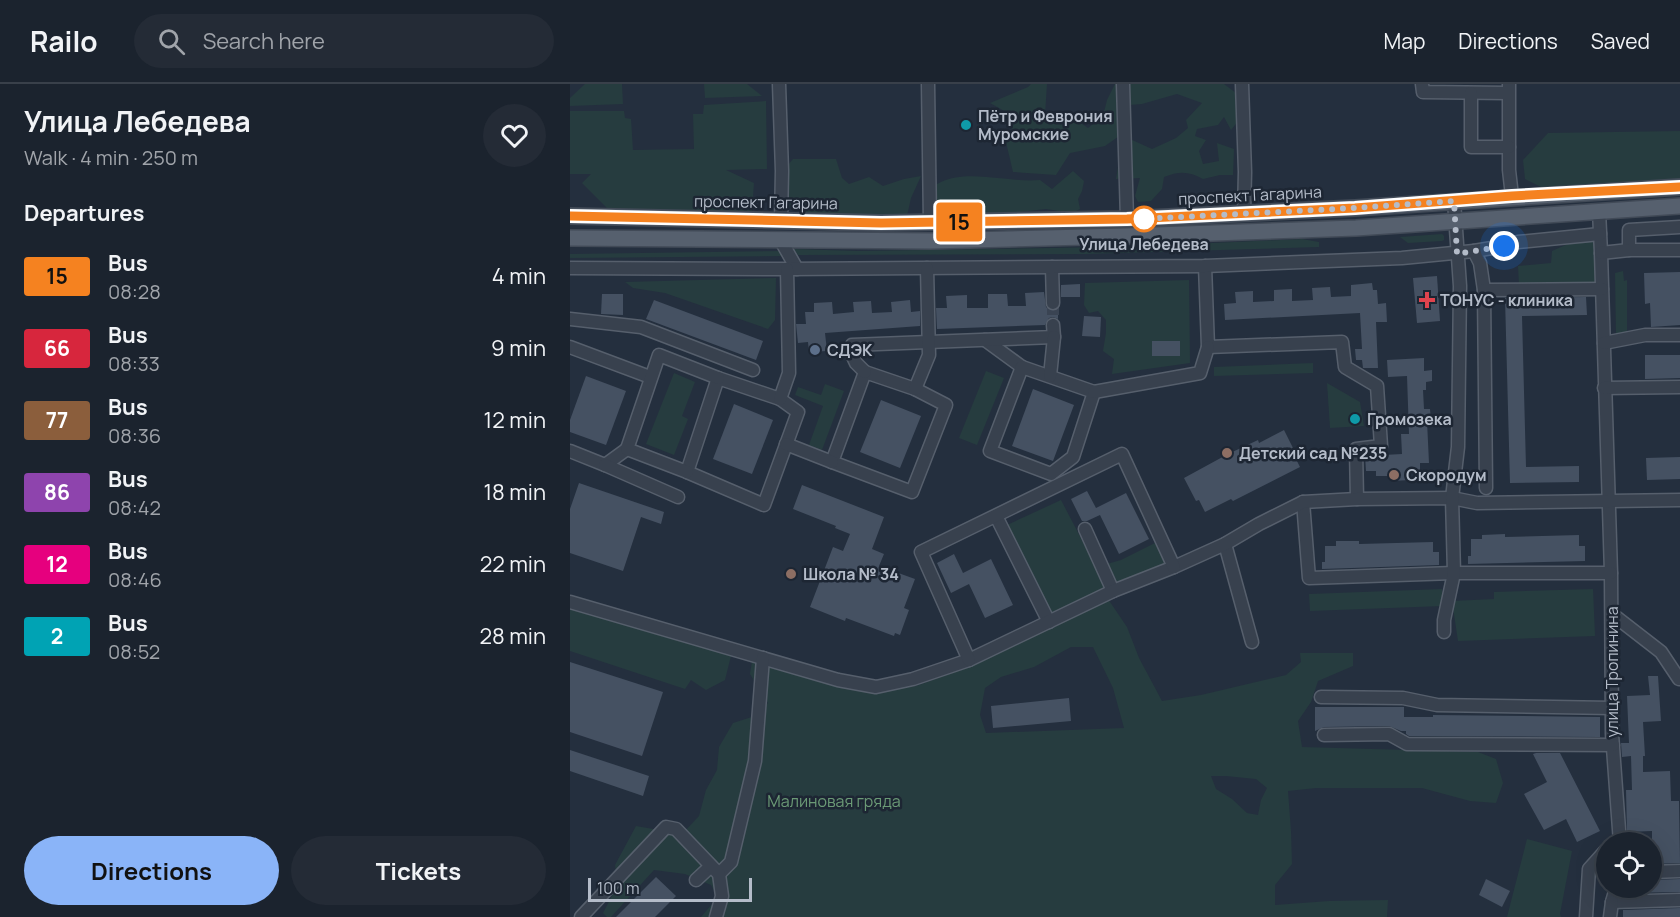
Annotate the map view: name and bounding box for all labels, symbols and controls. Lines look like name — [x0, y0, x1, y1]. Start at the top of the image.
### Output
search box — [134, 14, 554, 68]
text: Railo — [30, 22, 98, 60]
icon: search — [155, 25, 188, 58]
text: Search here — [203, 26, 325, 56]
text: Map — [1384, 27, 1425, 55]
text: Directions — [1458, 27, 1558, 55]
text: Saved — [1591, 27, 1650, 55]
text: Улица Лебедева — [24, 102, 251, 140]
button: heart — [483, 104, 546, 167]
place label: Пётр и Феврония Муромские — [978, 105, 1113, 145]
marker: Пётр и Феврония Муромские — [959, 118, 973, 132]
text: Walk · 4 min · 250 m — [24, 144, 198, 171]
street label: проспект Гагарина — [1178, 180, 1322, 210]
street label: проспект Гагарина — [694, 190, 838, 214]
text: Departures — [24, 198, 144, 228]
line badge: 15 — [932, 202, 986, 242]
marker: Улица Лебедева — [1131, 206, 1157, 232]
text: 15 — [948, 208, 970, 236]
your location — [1489, 231, 1519, 261]
place label: Улица Лебедева — [1079, 233, 1209, 255]
text: Bus — [108, 248, 148, 278]
text: 4 min — [492, 261, 546, 291]
text: 15 — [46, 262, 68, 290]
text: 08:28 — [108, 278, 161, 305]
place label: ТОНУС - клиника — [1440, 289, 1573, 311]
marker: ТОНУС - клиника — [1418, 291, 1436, 309]
text: Bus — [108, 320, 148, 350]
text: 9 min — [491, 333, 546, 363]
text: 66 — [44, 334, 70, 362]
place label: СДЭК — [827, 339, 873, 361]
marker: СДЭК — [808, 343, 822, 357]
text: 08:33 — [108, 350, 160, 377]
text: Bus — [108, 392, 148, 422]
text: 12 min — [484, 405, 546, 435]
text: 77 — [46, 406, 68, 434]
place label: Громозека — [1367, 408, 1452, 430]
marker: Громозека — [1348, 412, 1362, 426]
text: 08:36 — [108, 422, 161, 449]
place label: Детский сад №235 — [1239, 442, 1387, 464]
marker: Детский сад №235 — [1220, 446, 1234, 460]
text: Bus — [108, 464, 148, 494]
place label: Скородум — [1406, 464, 1487, 486]
marker: Скородум — [1387, 468, 1401, 482]
text: 18 min — [483, 477, 546, 507]
text: 86 — [44, 478, 70, 506]
text: 08:42 — [108, 494, 161, 521]
text: Bus — [108, 536, 148, 566]
text: 22 min — [480, 549, 546, 579]
text: 12 — [46, 550, 68, 578]
place label: Школа № 34 — [803, 563, 899, 585]
text: 08:46 — [108, 566, 162, 593]
marker: Школа № 34 — [784, 567, 798, 581]
street label: улица Тропинина — [1601, 606, 1623, 738]
text: Bus — [108, 608, 148, 638]
text: 28 min — [479, 621, 546, 651]
text: 2 — [51, 622, 63, 650]
text: 08:52 — [108, 638, 160, 665]
park label: Малиновая гряда — [767, 790, 901, 812]
map controls — [1596, 832, 1662, 898]
button: locate — [1596, 832, 1662, 898]
button: Directions — [24, 836, 279, 905]
button: Tickets — [291, 836, 546, 905]
scale bar — [588, 875, 752, 902]
text: 100 m — [597, 877, 640, 899]

